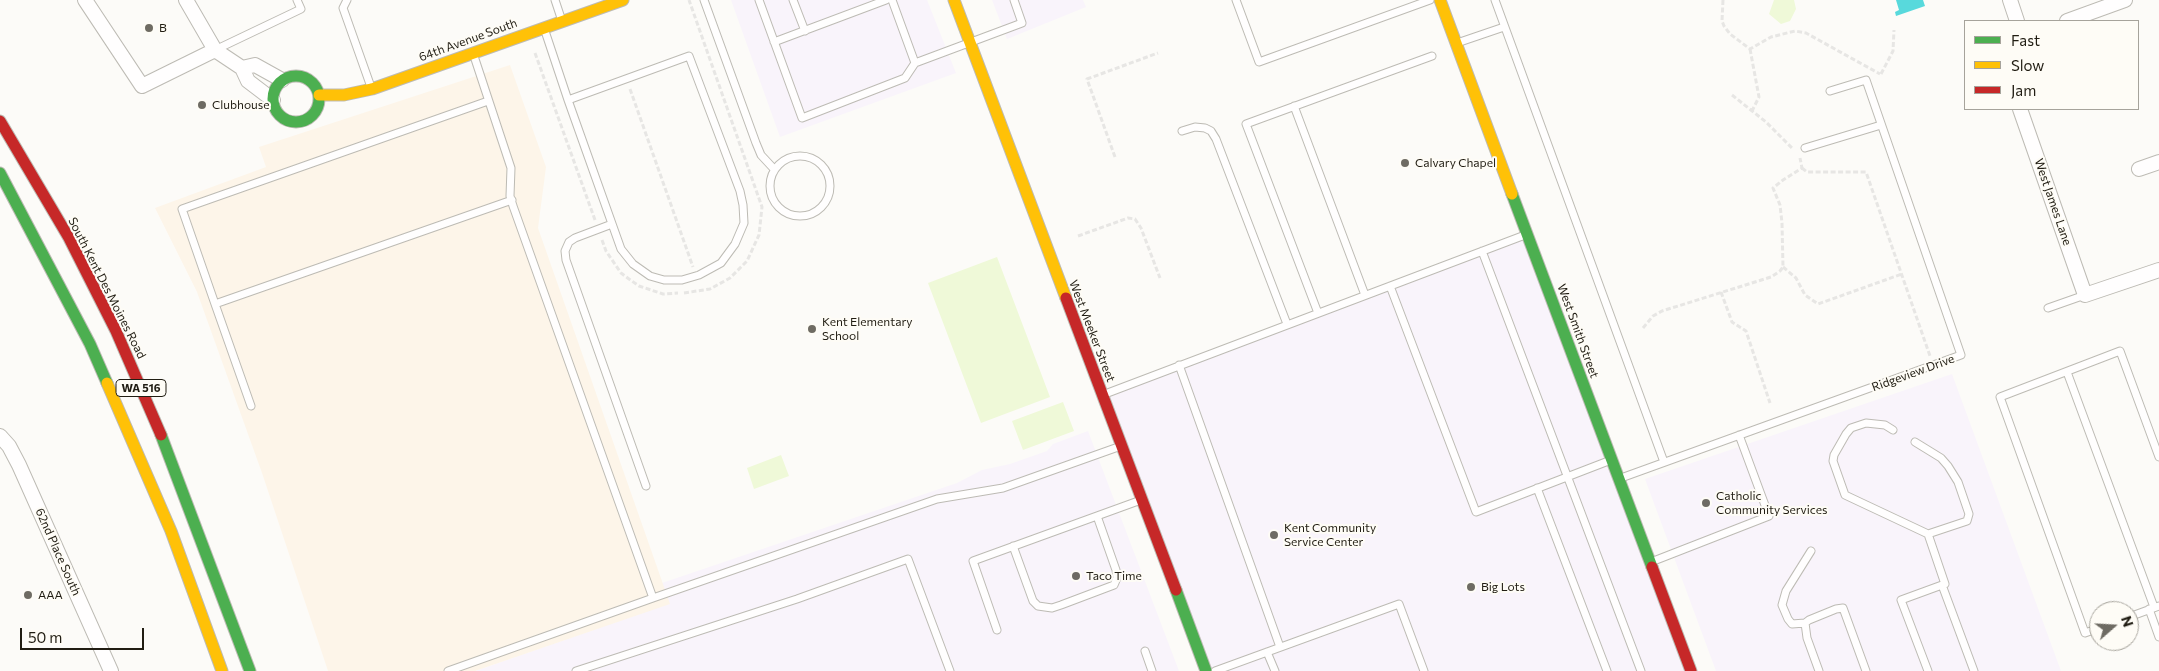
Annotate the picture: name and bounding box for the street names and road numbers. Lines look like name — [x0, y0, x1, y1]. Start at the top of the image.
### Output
street label: 64th Avenue South — [417, 16, 519, 64]
street label: West James Lane — [2031, 157, 2075, 247]
street label: South Kent Des Moines Road — [65, 215, 149, 361]
street label: West Meeker Street — [1066, 278, 1118, 384]
street label: West Smith Street — [1554, 282, 1602, 380]
street label: Ridgeview Drive — [1870, 351, 1956, 395]
road number: WA 516 — [116, 379, 166, 396]
street label: 62nd Place South — [32, 506, 84, 598]

